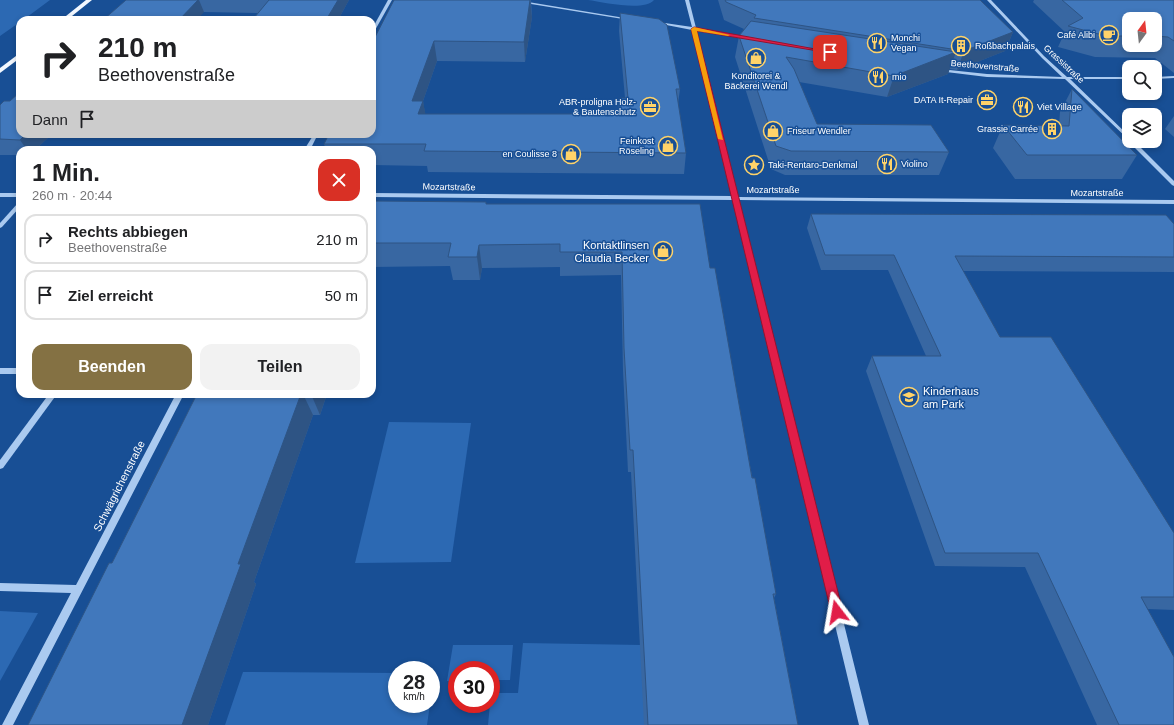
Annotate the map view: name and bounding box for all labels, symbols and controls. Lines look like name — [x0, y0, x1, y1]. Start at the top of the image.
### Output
north arrow — [1122, 12, 1162, 52]
map controls — [1122, 12, 1162, 148]
cafe icon: Café Alibi — [1098, 24, 1120, 46]
place label: Café Alibi — [1057, 30, 1095, 40]
icon: right — [32, 32, 84, 84]
text: 210 m — [98, 32, 177, 63]
restaurant icon: Monchi Vegan — [866, 32, 888, 54]
place label: Monchi Vegan — [891, 33, 920, 53]
pin — [813, 35, 847, 69]
building icon: Roßbachpalais — [950, 35, 972, 57]
icon: arrive — [819, 41, 841, 63]
place label: Roßbachpalais — [975, 41, 1036, 51]
street label: Grassistraße — [1042, 43, 1086, 85]
shop icon: Konditorei & Bäckerei Wendl — [745, 47, 767, 69]
street label: Beethovenstraße — [950, 58, 1020, 74]
button: search — [1122, 60, 1162, 100]
text: Beethovenstraße — [98, 65, 235, 85]
restaurant icon: mio — [867, 66, 889, 88]
place label: Konditorei & Bäckerei Wendl — [725, 71, 787, 91]
place label: mio — [892, 72, 907, 82]
office icon: DATA It-Repair — [976, 89, 998, 111]
place label: DATA It-Repair — [914, 95, 973, 105]
office icon: ABR-proligna Holz- & Bautenschutz — [639, 96, 661, 118]
restaurant icon: Viet Village — [1012, 96, 1034, 118]
place label: ABR-proligna Holz- & Bautenschutz — [559, 97, 636, 117]
place label: Viet Village — [1037, 102, 1082, 112]
icon: arrive — [76, 108, 98, 130]
button: layers — [1122, 108, 1162, 148]
text: Dann — [32, 111, 68, 128]
building icon: Grassie Carrée — [1041, 118, 1063, 140]
shop icon: Friseur Wendler — [762, 120, 784, 142]
place label: Grassie Carrée — [977, 124, 1038, 134]
place label: Friseur Wendler — [787, 126, 851, 136]
shop icon: Feinkost Röseling — [657, 135, 679, 157]
place label: Feinkost Röseling — [619, 136, 654, 156]
shop icon: en Coulisse 8 — [560, 143, 582, 165]
place label: en Coulisse 8 — [502, 149, 557, 159]
restaurant icon: Violino — [876, 153, 898, 175]
place icon: Taki-Rentaro-Denkmal — [743, 154, 765, 176]
text: 1 Min. — [32, 159, 100, 186]
button: close — [318, 159, 360, 201]
place label: Violino — [901, 159, 928, 169]
place label: Taki-Rentaro-Denkmal — [768, 160, 858, 170]
street label: Mozartstraße — [422, 182, 476, 192]
street label: Mozartstraße — [746, 185, 800, 195]
text: 260 m · 20:44 — [32, 188, 112, 203]
street label: Mozartstraße — [1070, 188, 1124, 198]
text: Rechts abbiegen — [68, 223, 188, 240]
icon: right — [34, 228, 56, 250]
text: 210 m — [316, 231, 358, 248]
place label: Kontaktlinsen Claudia Becker — [574, 239, 649, 264]
text: Beethovenstraße — [68, 240, 167, 255]
shop icon: Kontaktlinsen Claudia Becker — [652, 240, 674, 262]
icon: arrive — [34, 284, 56, 306]
text: Ziel erreicht — [68, 287, 153, 304]
text: 50 m — [325, 287, 358, 304]
button: Beenden — [32, 344, 192, 390]
button: Teilen — [200, 344, 360, 390]
place label: Kinderhaus am Park — [923, 385, 979, 410]
school or university icon: Kinderhaus am Park — [898, 386, 920, 408]
street label: Schwägrichenstraße — [91, 439, 147, 533]
position arrow — [816, 591, 858, 633]
speed limit sign: 30 — [448, 661, 500, 713]
text: 28 — [403, 671, 425, 693]
text: km/h — [403, 691, 425, 702]

